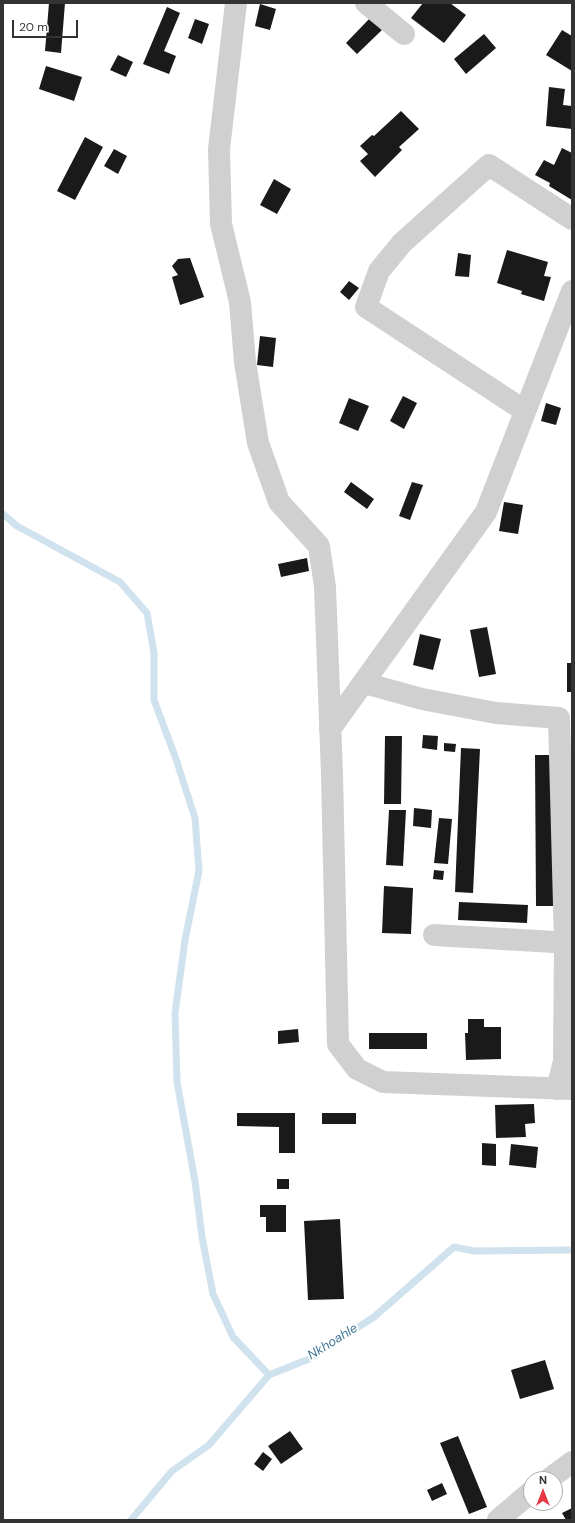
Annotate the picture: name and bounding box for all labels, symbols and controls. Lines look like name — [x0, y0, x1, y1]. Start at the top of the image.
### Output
scale bar — [14, 12, 80, 38]
text: 20 m — [19, 19, 48, 35]
water label: Nkhoahle — [305, 1321, 361, 1363]
north arrow — [523, 1471, 563, 1511]
text: N — [539, 1473, 547, 1487]

